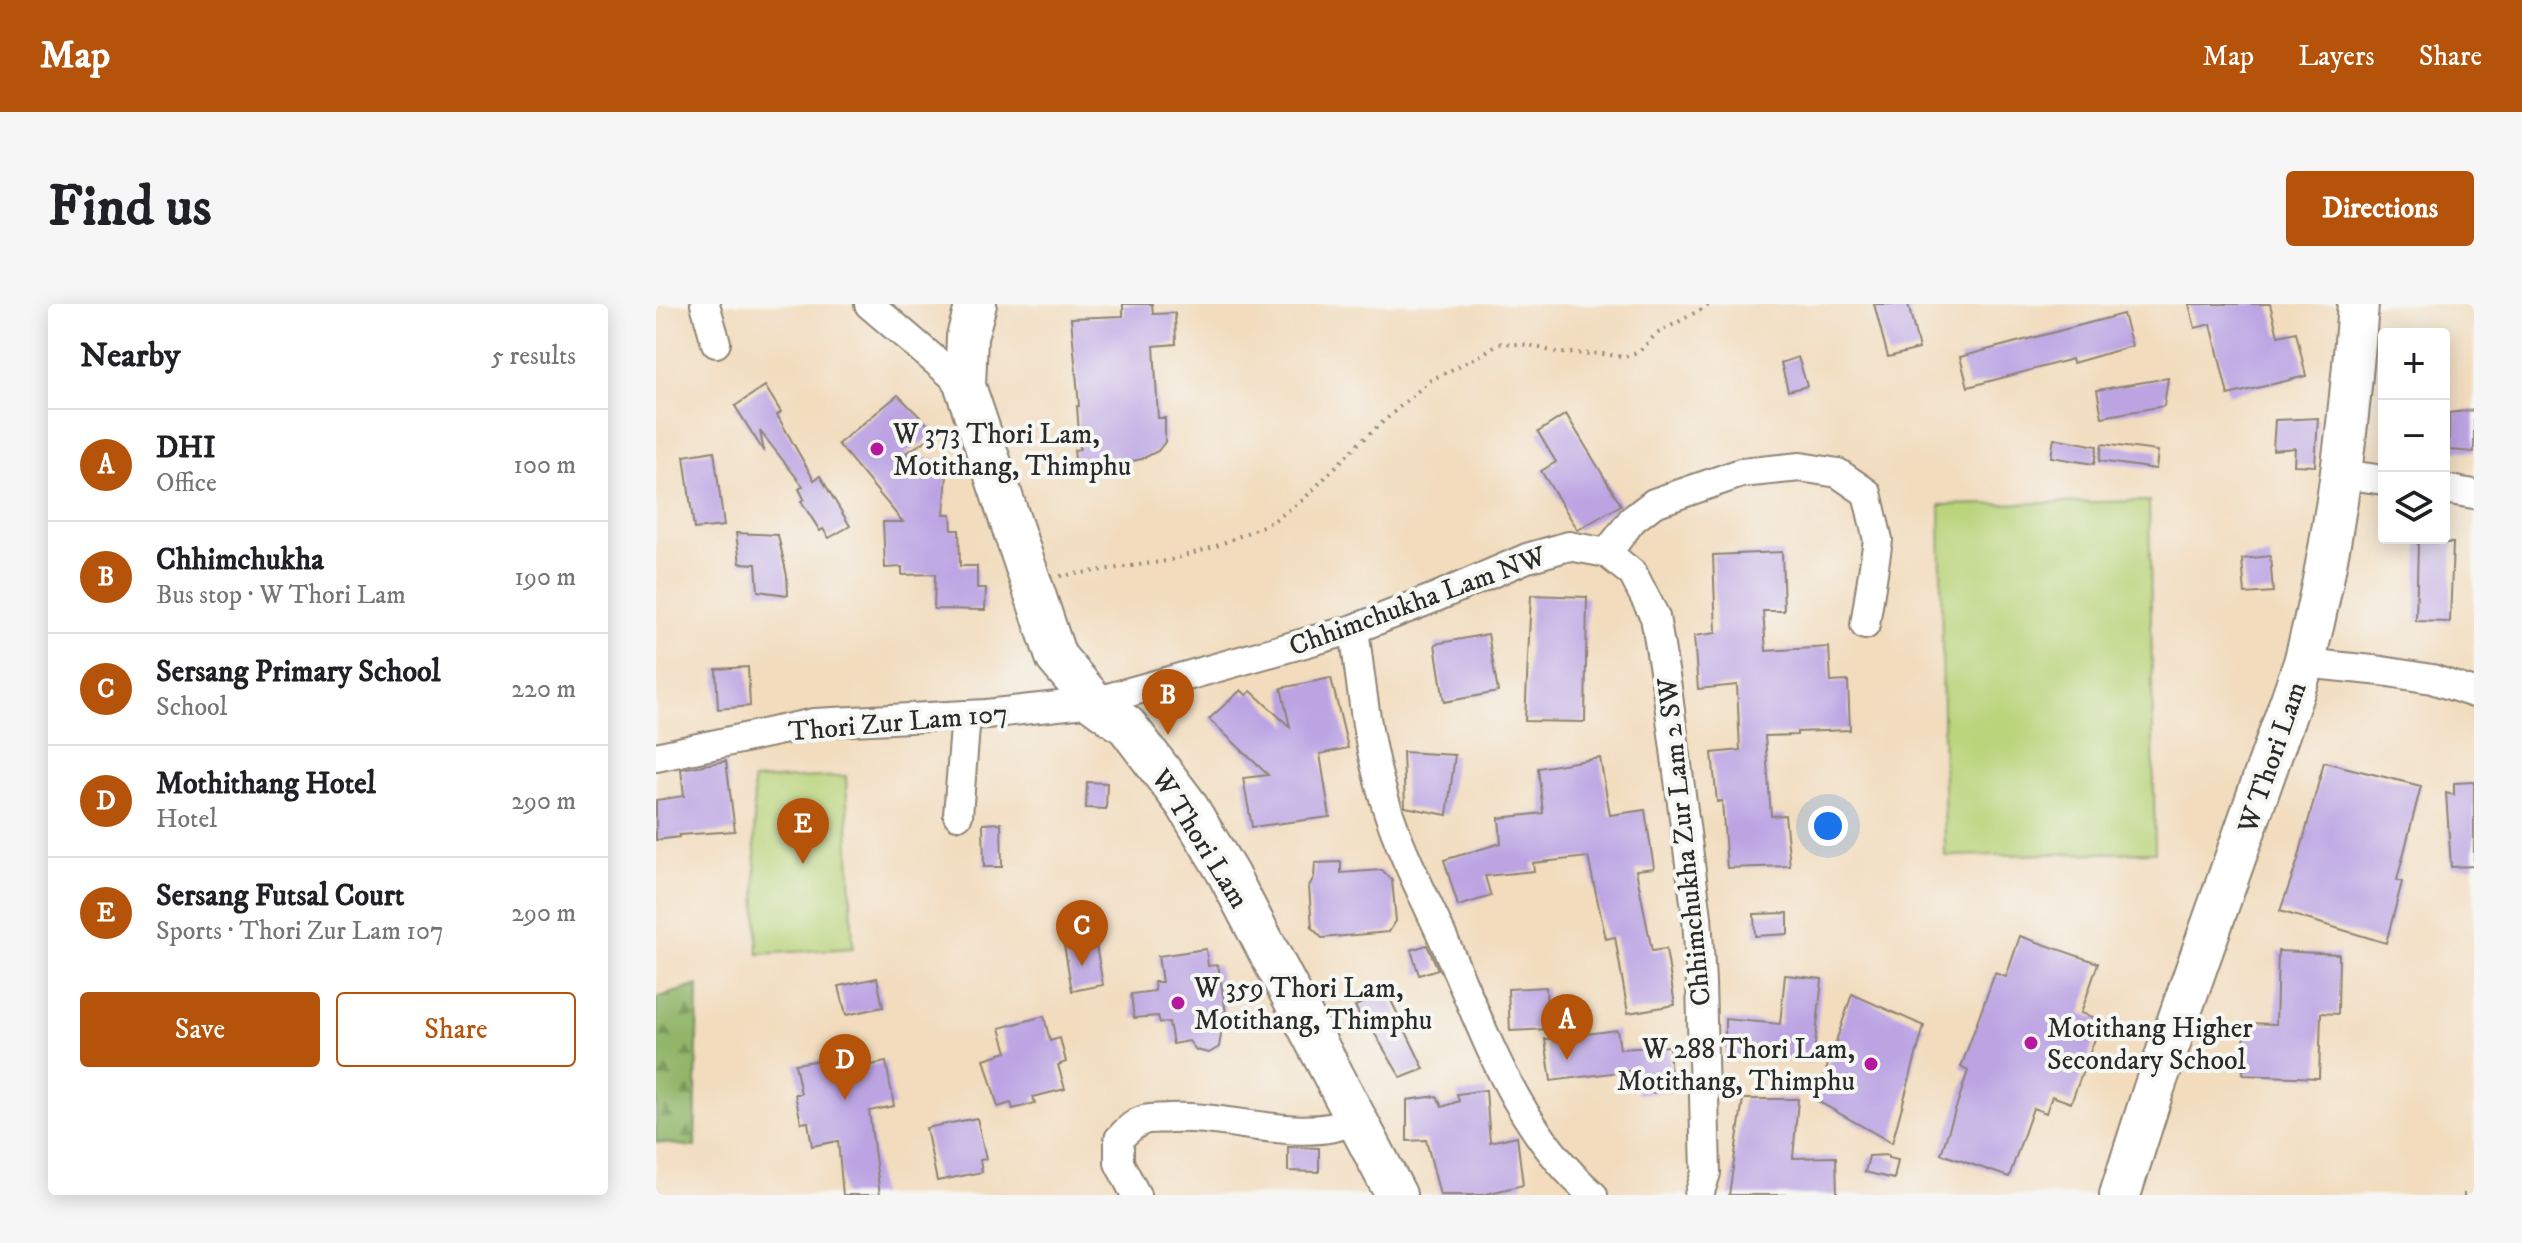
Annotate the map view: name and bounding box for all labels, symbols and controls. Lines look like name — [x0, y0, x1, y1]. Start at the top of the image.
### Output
text: Map — [40, 32, 110, 80]
text: Map — [2203, 39, 2254, 74]
text: Layers — [2298, 39, 2375, 74]
text: Share — [2419, 39, 2482, 74]
button: Directions — [2286, 171, 2474, 246]
text: Find us — [48, 173, 212, 243]
map controls — [2378, 328, 2450, 544]
button: + — [2378, 328, 2450, 400]
text: Nearby — [80, 335, 181, 377]
text: 5 results — [491, 340, 576, 373]
button: − — [2378, 400, 2450, 472]
place label: W 373 Thori Lam, Motithang, Thimphu — [892, 417, 1131, 484]
text: DHI — [156, 430, 216, 467]
marker: W 373 Thori Lam, Motithang, Thimphu — [868, 440, 886, 458]
text: A — [98, 449, 114, 482]
text: 100 m — [513, 449, 576, 482]
text: Office — [156, 467, 217, 500]
button: layers — [2378, 472, 2450, 544]
street label: Chhimchukha Lam NW — [1284, 539, 1551, 664]
text: Chhimchukha — [156, 542, 324, 579]
text: B — [98, 561, 114, 594]
text: 190 m — [514, 561, 576, 594]
text: Bus stop · W Thori Lam — [156, 579, 406, 612]
text: Sersang Primary School — [156, 654, 441, 691]
pin: B — [1142, 669, 1194, 735]
text: C — [97, 673, 115, 706]
text: 220 m — [511, 673, 576, 706]
street label: Chhimchukha Zur Lam 2 SW — [1650, 676, 1719, 1008]
street label: W Thori Lam — [2230, 677, 2315, 839]
text: School — [156, 691, 227, 724]
street label: Thori Zur Lam 107 — [787, 695, 1009, 750]
street label: W Thori Lam — [1143, 762, 1256, 915]
text: Mothithang Hotel — [156, 766, 376, 803]
text: D — [96, 785, 116, 818]
text: 290 m — [511, 785, 576, 818]
pin: E — [777, 798, 829, 864]
text: Hotel — [156, 803, 217, 836]
your location — [1808, 806, 1848, 846]
text: Sersang Futsal Court — [156, 878, 404, 915]
text: E — [97, 897, 115, 930]
text: 290 m — [511, 897, 576, 930]
pin: C — [1056, 900, 1108, 966]
text: Sports · Thori Zur Lam 107 — [156, 915, 444, 948]
place label: W 359 Thori Lam, Motithang, Thimphu — [1193, 971, 1432, 1038]
button: Save — [80, 992, 320, 1067]
button: Share — [336, 992, 576, 1067]
marker: W 359 Thori Lam, Motithang, Thimphu — [1169, 994, 1187, 1012]
pin: A — [1541, 994, 1593, 1060]
place label: Motithang Higher Secondary School — [2047, 1011, 2253, 1078]
place label: W 288 Thori Lam, Motithang, Thimphu — [1617, 1032, 1855, 1099]
pin: D — [819, 1034, 871, 1100]
marker: Motithang Higher Secondary School — [2022, 1034, 2040, 1052]
marker: W 288 Thori Lam, Motithang, Thimphu — [1862, 1055, 1880, 1073]

